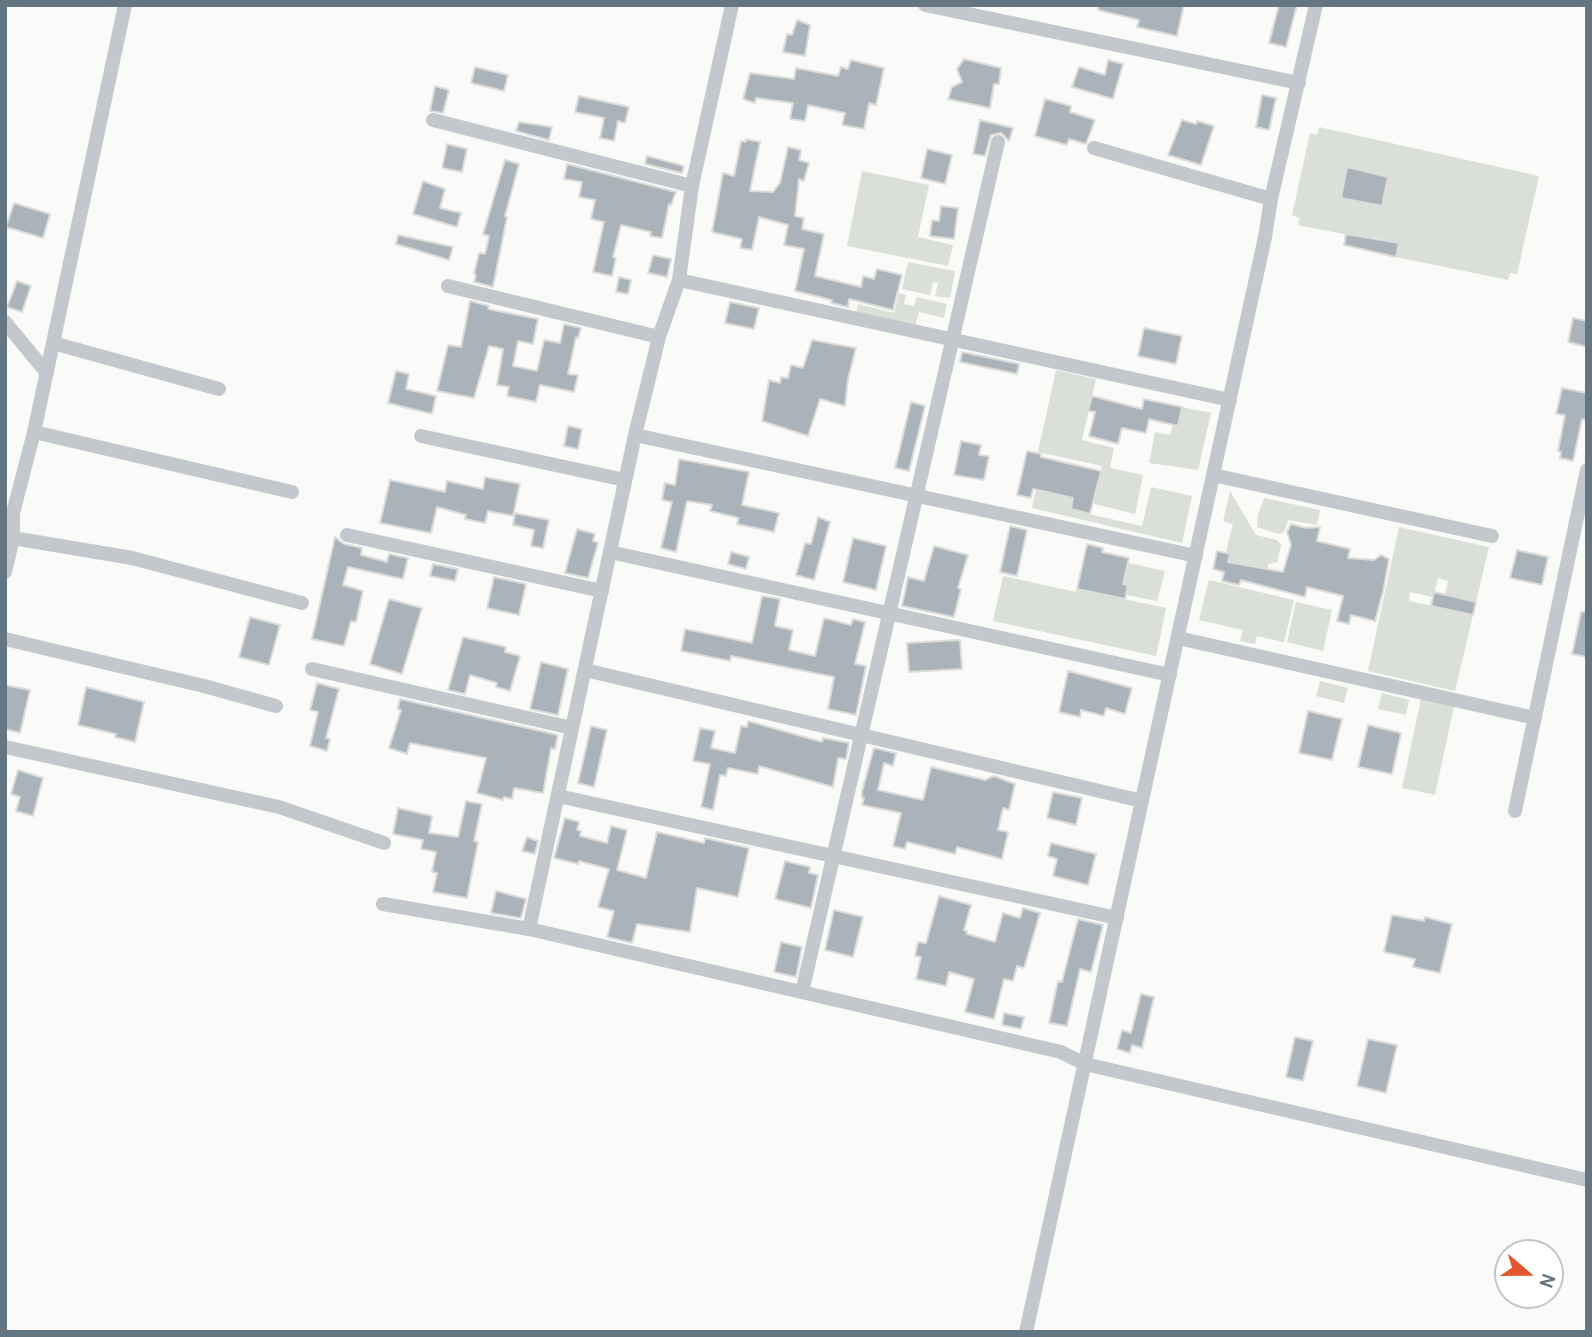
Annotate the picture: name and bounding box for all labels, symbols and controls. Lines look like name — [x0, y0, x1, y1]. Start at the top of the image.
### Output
north arrow — [1494, 1239, 1564, 1309]
text: N — [1534, 1270, 1560, 1291]

